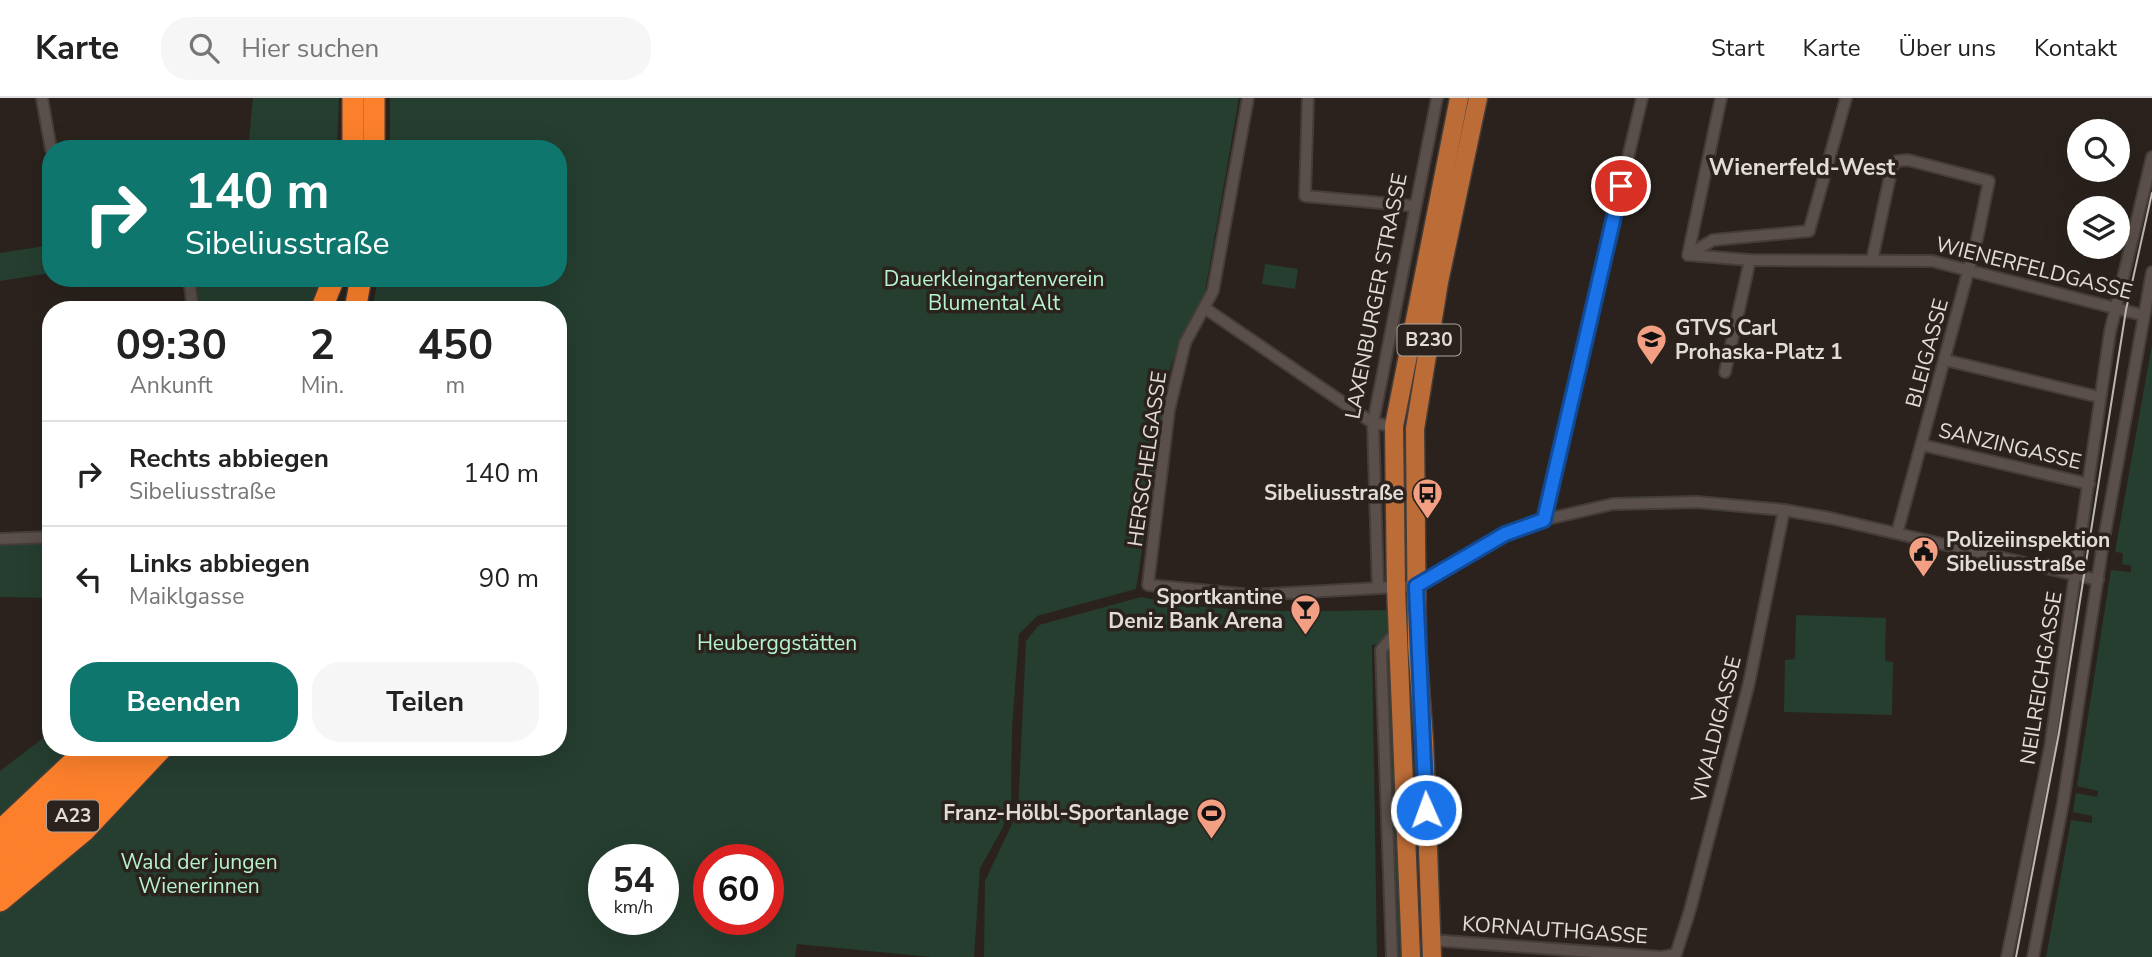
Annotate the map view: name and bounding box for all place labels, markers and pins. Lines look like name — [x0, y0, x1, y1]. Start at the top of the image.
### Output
pin — [1591, 156, 1651, 216]
place label: GTVS Carl Prohaska-Platz 1 — [1675, 314, 1843, 366]
school or university icon: GTVS Carl Prohaska-Platz 1 — [1635, 323, 1669, 367]
bus stop icon: Sibeliusstraße — [1410, 476, 1444, 520]
place label: Sibeliusstraße — [1264, 479, 1404, 507]
place label: Polizeiinspektion Sibeliusstraße — [1946, 526, 2110, 578]
public building icon: Polizeiinspektion Sibeliusstraße — [1906, 535, 1940, 579]
place label: Sportkantine Deniz Bank Arena — [1108, 583, 1283, 635]
bar icon: Sportkantine Deniz Bank Arena — [1289, 592, 1323, 636]
sports icon: Franz-Hölbl-Sportanlage — [1195, 796, 1229, 840]
place label: Franz-Hölbl-Sportanlage — [943, 799, 1189, 827]

